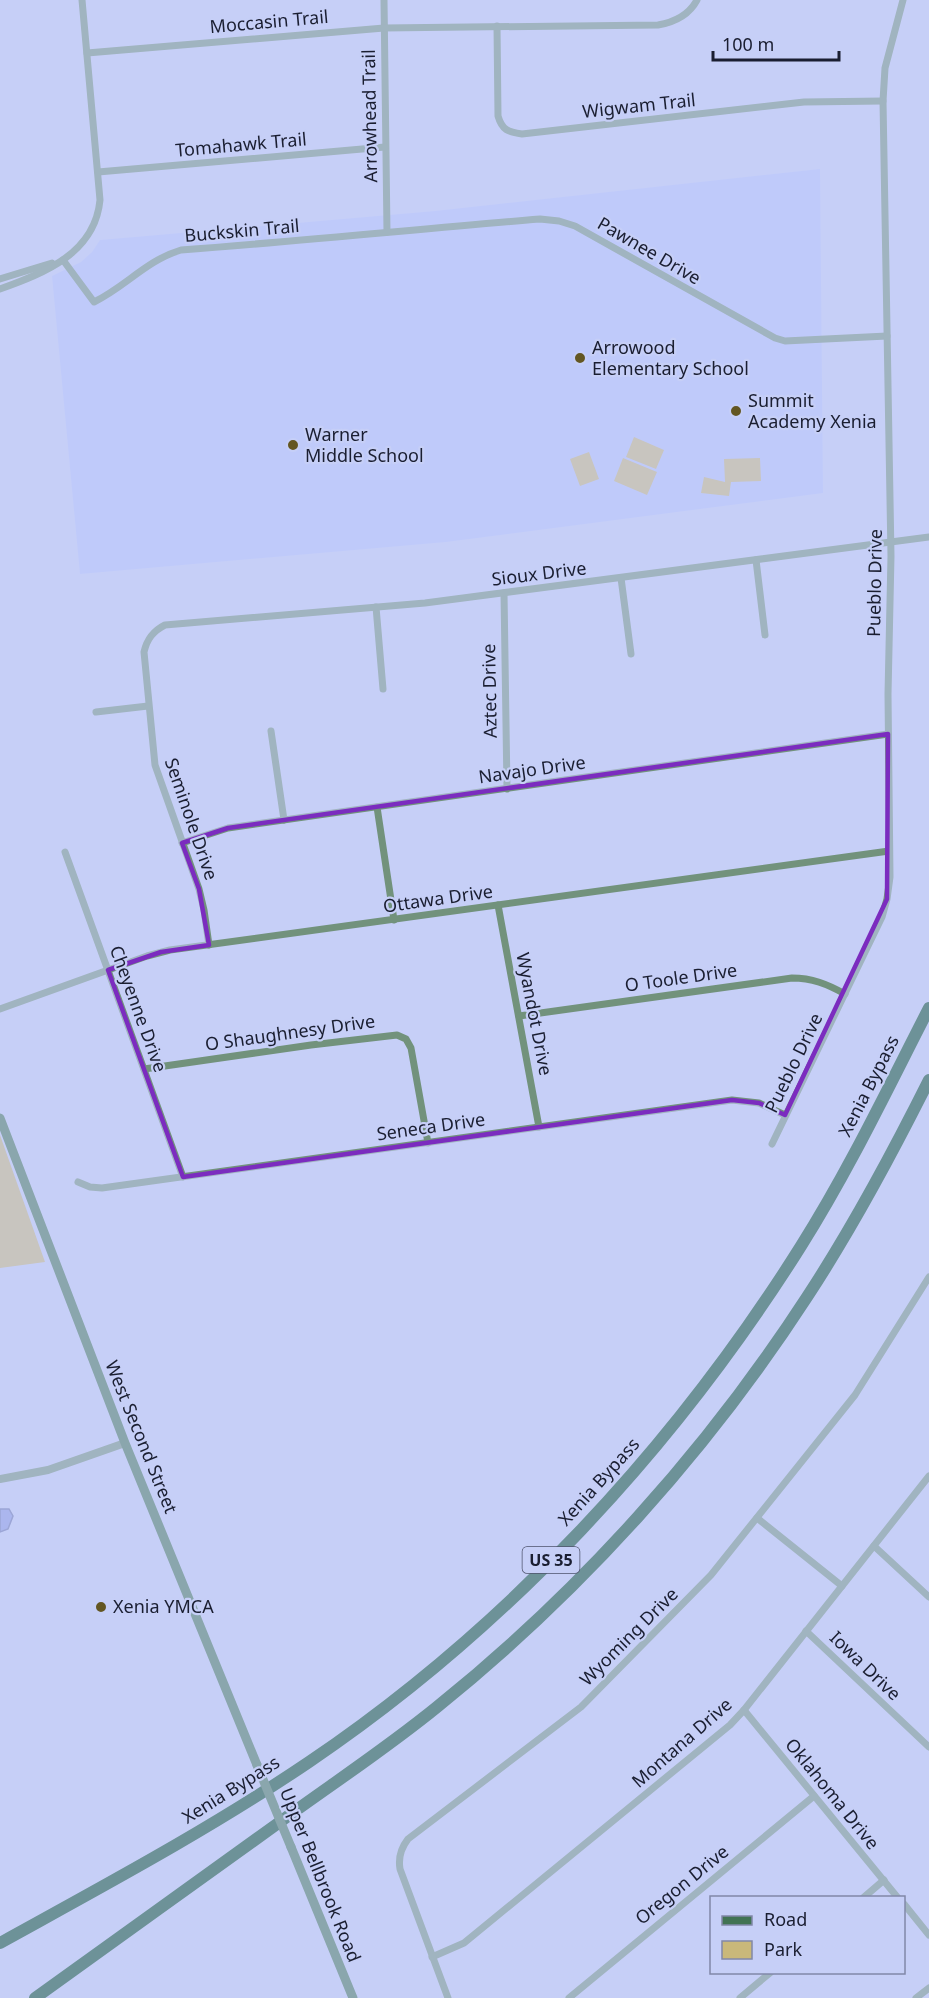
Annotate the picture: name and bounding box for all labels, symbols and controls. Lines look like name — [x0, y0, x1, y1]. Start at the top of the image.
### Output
street label: Moccasin Trail — [208, 4, 329, 38]
scale bar — [713, 24, 839, 62]
text: 100 m — [722, 32, 774, 56]
street label: Arrowhead Trail — [356, 49, 382, 183]
street label: Wigwam Trail — [581, 87, 697, 123]
street label: Tomahawk Trail — [174, 126, 308, 162]
street label: Pawnee Drive — [593, 211, 706, 289]
street label: Buckskin Trail — [183, 213, 300, 247]
place label: Arrowood Elementary School — [592, 335, 749, 380]
marker: Arrowood Elementary School — [573, 351, 587, 365]
place label: Summit Academy Xenia — [748, 388, 877, 433]
marker: Summit Academy Xenia — [729, 404, 743, 418]
place label: Warner Middle School — [305, 422, 424, 467]
marker: Warner Middle School — [286, 438, 300, 452]
street label: Pueblo Drive — [861, 529, 887, 637]
street label: Sioux Drive — [490, 555, 588, 591]
street label: Aztec Drive — [476, 644, 502, 738]
street label: Navajo Drive — [477, 750, 587, 788]
street label: Seminole Drive — [160, 754, 224, 883]
street label: Ottawa Drive — [381, 878, 494, 918]
street label: Cheyenne Drive — [105, 942, 173, 1075]
street label: Wyandot Drive — [511, 950, 559, 1077]
street label: O Toole Drive — [623, 957, 739, 997]
street label: O Shaughnesy Drive — [203, 1008, 376, 1056]
street label: Pueblo Drive — [759, 1009, 828, 1116]
street label: Xenia Bypass — [832, 1031, 904, 1140]
street label: Seneca Drive — [375, 1107, 487, 1145]
street label: West Second Street — [100, 1357, 184, 1517]
street label: Xenia Bypass — [552, 1432, 644, 1530]
road number: US 35 — [522, 1547, 580, 1573]
street label: Wyoming Drive — [574, 1582, 683, 1691]
place label: Xenia YMCA — [113, 1594, 214, 1618]
marker: Xenia YMCA — [94, 1600, 108, 1614]
street label: Iowa Drive — [825, 1625, 906, 1705]
street label: Montana Drive — [626, 1692, 737, 1792]
street label: Oklahoma Drive — [780, 1733, 885, 1854]
street label: Xenia Bypass — [177, 1750, 284, 1829]
street label: Upper Bellbrook Road — [275, 1784, 367, 1965]
street label: Oregon Drive — [630, 1839, 733, 1929]
legend — [710, 1896, 905, 1974]
text: Road — [764, 1907, 807, 1931]
text: Park — [764, 1937, 802, 1961]

